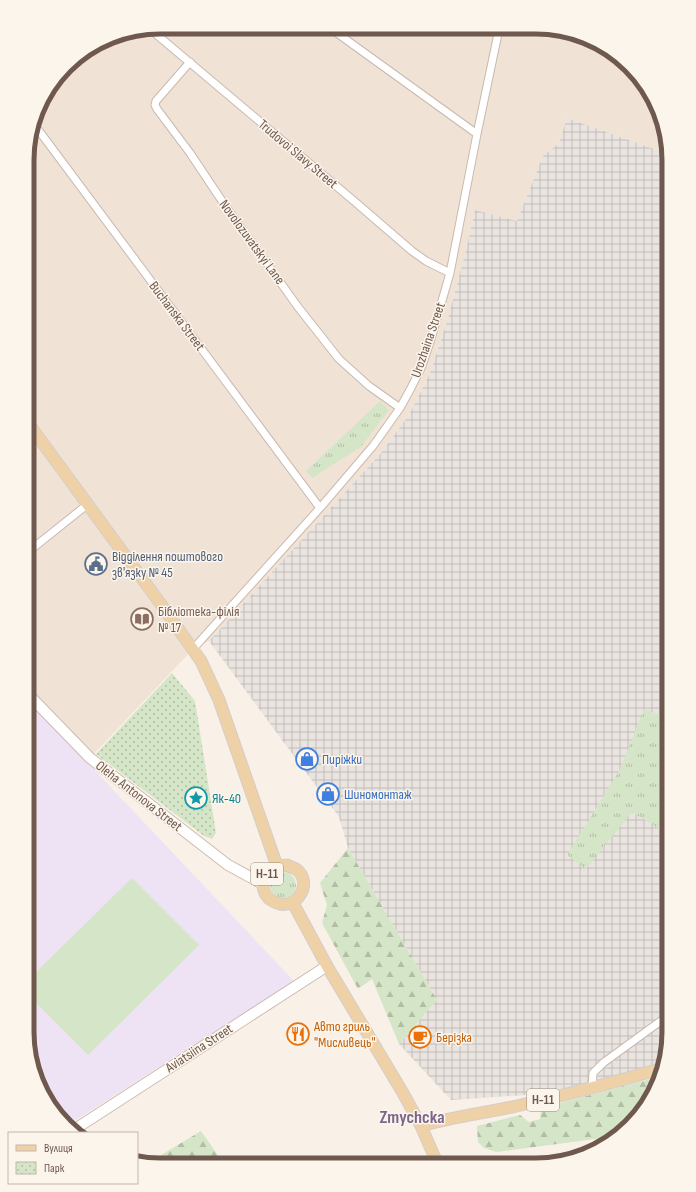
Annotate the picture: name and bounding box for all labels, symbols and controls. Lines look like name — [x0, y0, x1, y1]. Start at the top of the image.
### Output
street label: Trudovoi Slavy Street — [255, 116, 341, 192]
street label: Novolozuvatskyi Lane — [216, 196, 288, 288]
street label: Buchanska Street — [145, 278, 209, 354]
street label: Urozhaina Street — [407, 300, 449, 380]
place label: Відділення поштового зв'язку № 45 — [112, 548, 223, 581]
public building icon: Відділення поштового зв'язку № 45 — [83, 551, 109, 577]
place label: Бібліотека-філія № 17 — [158, 603, 239, 636]
library icon: Бібліотека-філія № 17 — [129, 606, 155, 632]
shop icon: Пиріжки — [294, 746, 320, 772]
place label: Пиріжки — [322, 751, 362, 768]
street label: Oleha Antonova Street — [92, 757, 186, 835]
shop icon: Шиномонтаж — [315, 781, 341, 807]
place icon: Як-40 — [183, 785, 209, 811]
place label: Шиномонтаж — [344, 786, 412, 803]
place label: Як-40 — [212, 790, 241, 807]
road number: Н-11 — [251, 863, 283, 885]
place label: Авто гриль "Мисливець" — [313, 1018, 376, 1051]
street label: Aviatsiina Street — [161, 1020, 236, 1077]
restaurant icon: Авто гриль "Мисливець" — [285, 1021, 311, 1047]
cafe icon: Берізка — [407, 1024, 433, 1050]
place label: Берізка — [436, 1029, 472, 1046]
road number: Н-11 — [527, 1089, 559, 1111]
district label: Zmychcka — [379, 1107, 445, 1128]
legend — [8, 1132, 138, 1184]
text: Вулиця — [44, 1141, 73, 1156]
text: Парк — [44, 1161, 65, 1176]

